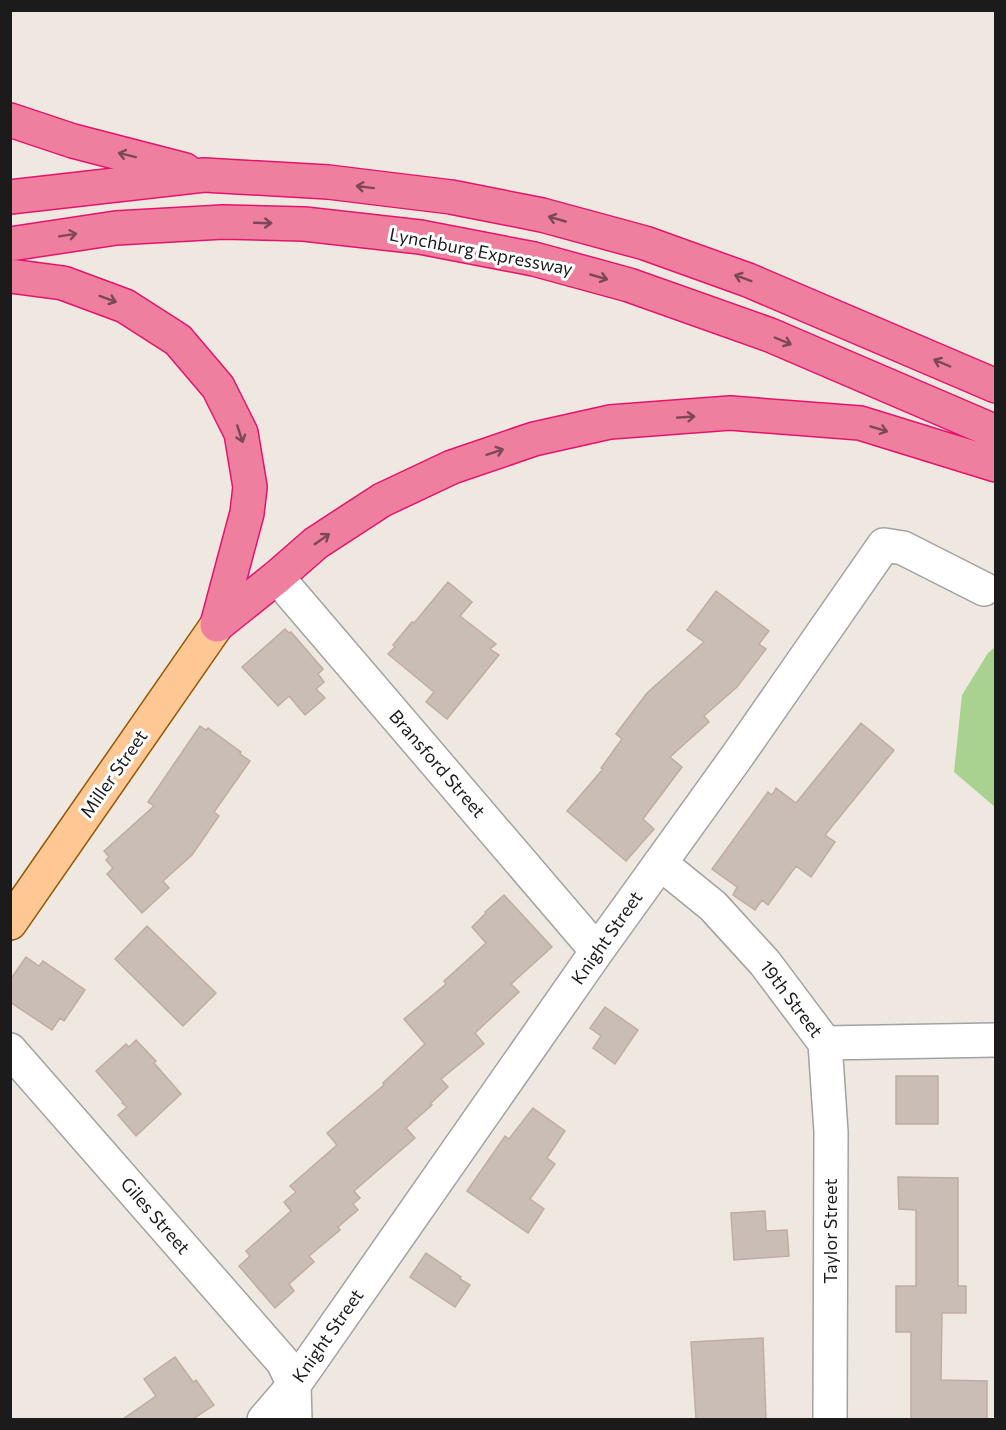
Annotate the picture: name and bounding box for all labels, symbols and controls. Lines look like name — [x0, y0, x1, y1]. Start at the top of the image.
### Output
one-way arrow — [118, 149, 137, 161]
one-way arrow — [356, 181, 376, 192]
one-way arrow — [548, 213, 567, 224]
one-way arrow — [252, 217, 272, 229]
street label: Lynchburg Expressway — [388, 222, 575, 280]
one-way arrow — [58, 230, 78, 241]
one-way arrow — [589, 272, 608, 283]
one-way arrow — [734, 272, 753, 283]
one-way arrow — [98, 295, 117, 306]
one-way arrow — [774, 336, 792, 347]
one-way arrow — [933, 357, 951, 368]
one-way arrow — [675, 411, 695, 422]
one-way arrow — [235, 424, 246, 443]
one-way arrow — [869, 424, 888, 435]
one-way arrow — [485, 446, 504, 457]
one-way arrow — [313, 533, 329, 545]
street label: Bransford Street — [385, 705, 491, 822]
street label: Miller Street — [75, 725, 151, 822]
street label: Knight Street — [566, 887, 646, 988]
street label: 19th Street — [756, 956, 828, 1041]
street label: Giles Street — [116, 1173, 195, 1258]
street label: Taylor Street — [819, 1178, 841, 1284]
street label: Knight Street — [287, 1285, 367, 1386]

